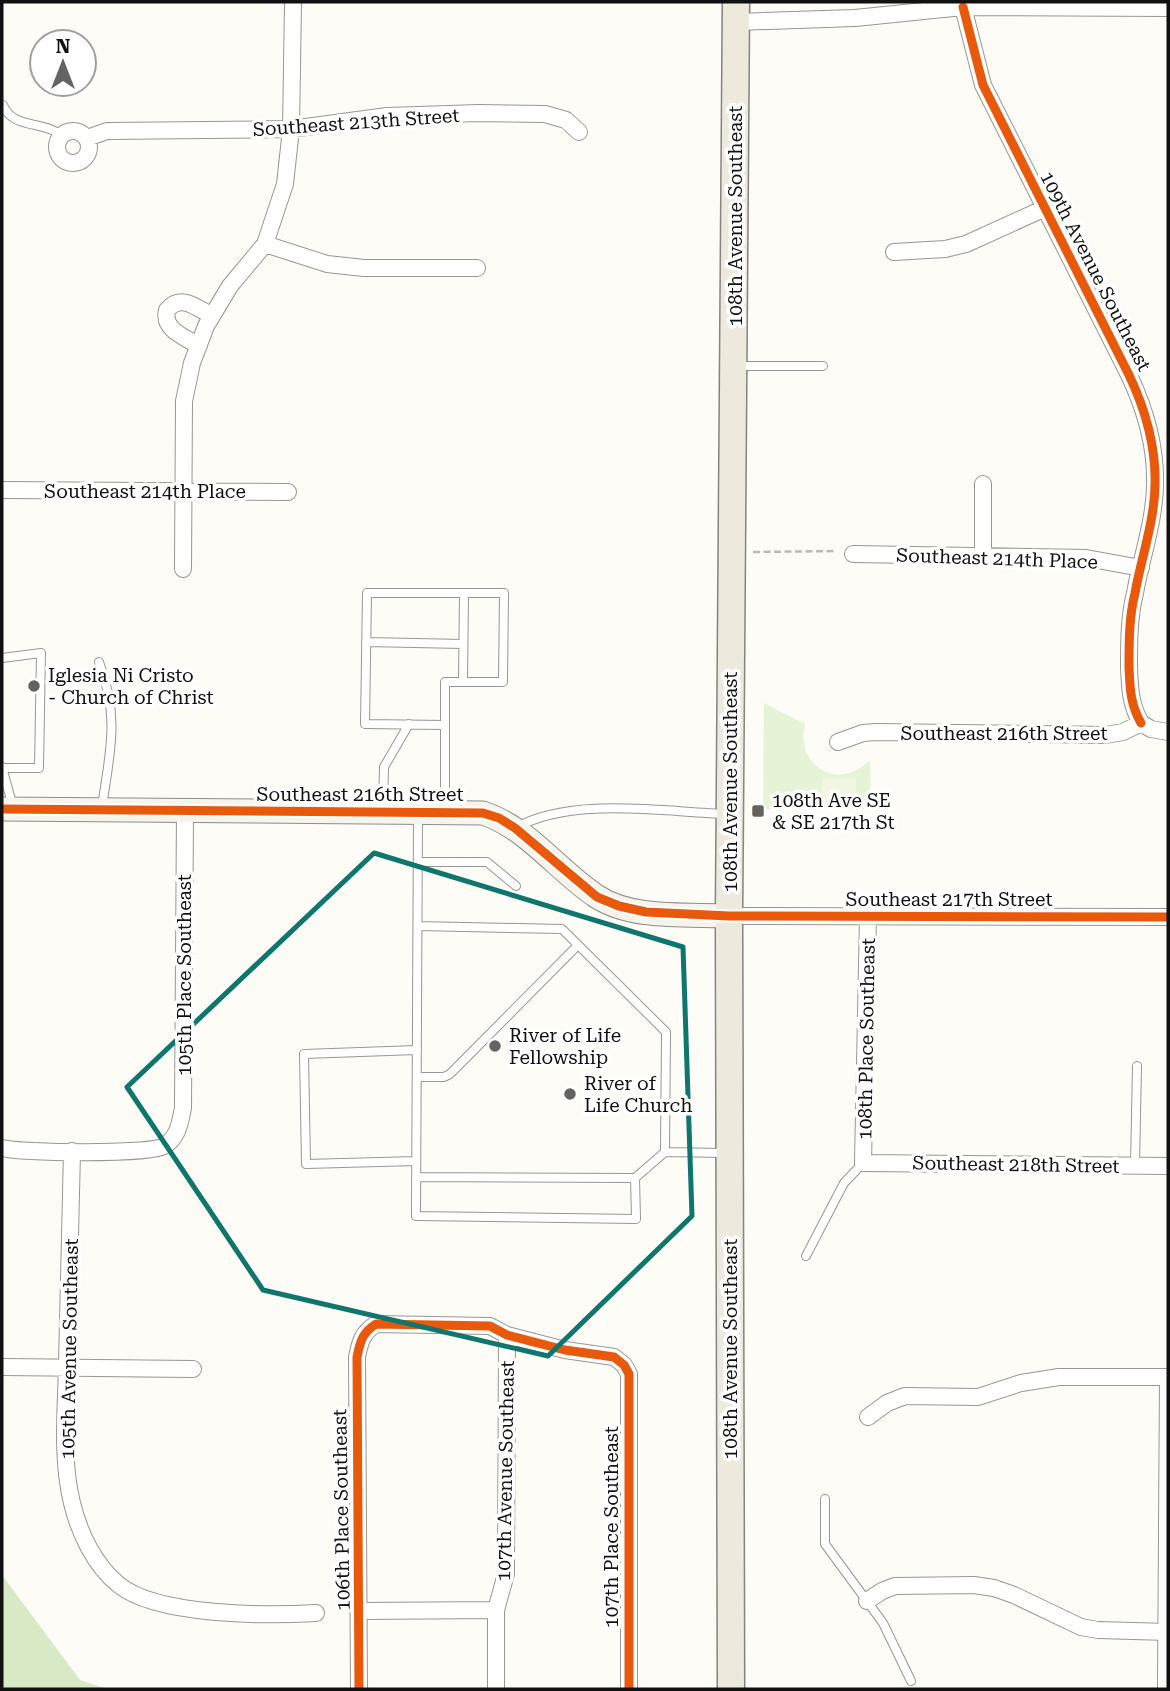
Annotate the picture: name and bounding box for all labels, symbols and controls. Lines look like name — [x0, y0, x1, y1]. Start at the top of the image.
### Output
north arrow — [28, 28, 98, 98]
text: N — [56, 35, 71, 58]
street label: Southeast 213th Street — [252, 104, 460, 141]
street label: 108th Avenue Southeast — [724, 106, 747, 326]
street label: 109th Avenue Southeast — [1035, 168, 1156, 375]
street label: Southeast 214th Place — [44, 480, 246, 503]
street label: Southeast 214th Place — [896, 543, 1098, 574]
place label: Iglesia Ni Cristo - Church of Christ — [48, 664, 214, 709]
street label: 108th Avenue Southeast — [719, 672, 742, 892]
marker: Iglesia Ni Cristo - Church of Christ — [26, 678, 42, 694]
street label: Southeast 216th Street — [900, 722, 1108, 745]
street label: Southeast 216th Street — [256, 783, 464, 806]
place label: 108th Ave SE & SE 217th St — [772, 789, 895, 834]
marker: 108th Ave SE & SE 217th St — [750, 803, 766, 819]
street label: 105th Place Southeast — [173, 874, 196, 1076]
street label: Southeast 217th Street — [845, 888, 1053, 911]
street label: 108th Place Southeast — [853, 938, 880, 1140]
place label: River of Life Fellowship — [509, 1024, 621, 1069]
marker: River of Life Fellowship — [487, 1038, 503, 1054]
place label: River of Life Church — [584, 1072, 692, 1117]
marker: River of Life Church — [562, 1086, 578, 1102]
street label: Southeast 218th Street — [912, 1151, 1120, 1178]
street label: 105th Avenue Southeast — [56, 1238, 83, 1460]
street label: 108th Avenue Southeast — [719, 1239, 742, 1459]
street label: 107th Avenue Southeast — [492, 1360, 519, 1582]
street label: 106th Place Southeast — [328, 1409, 355, 1611]
street label: 107th Place Southeast — [600, 1426, 623, 1628]

